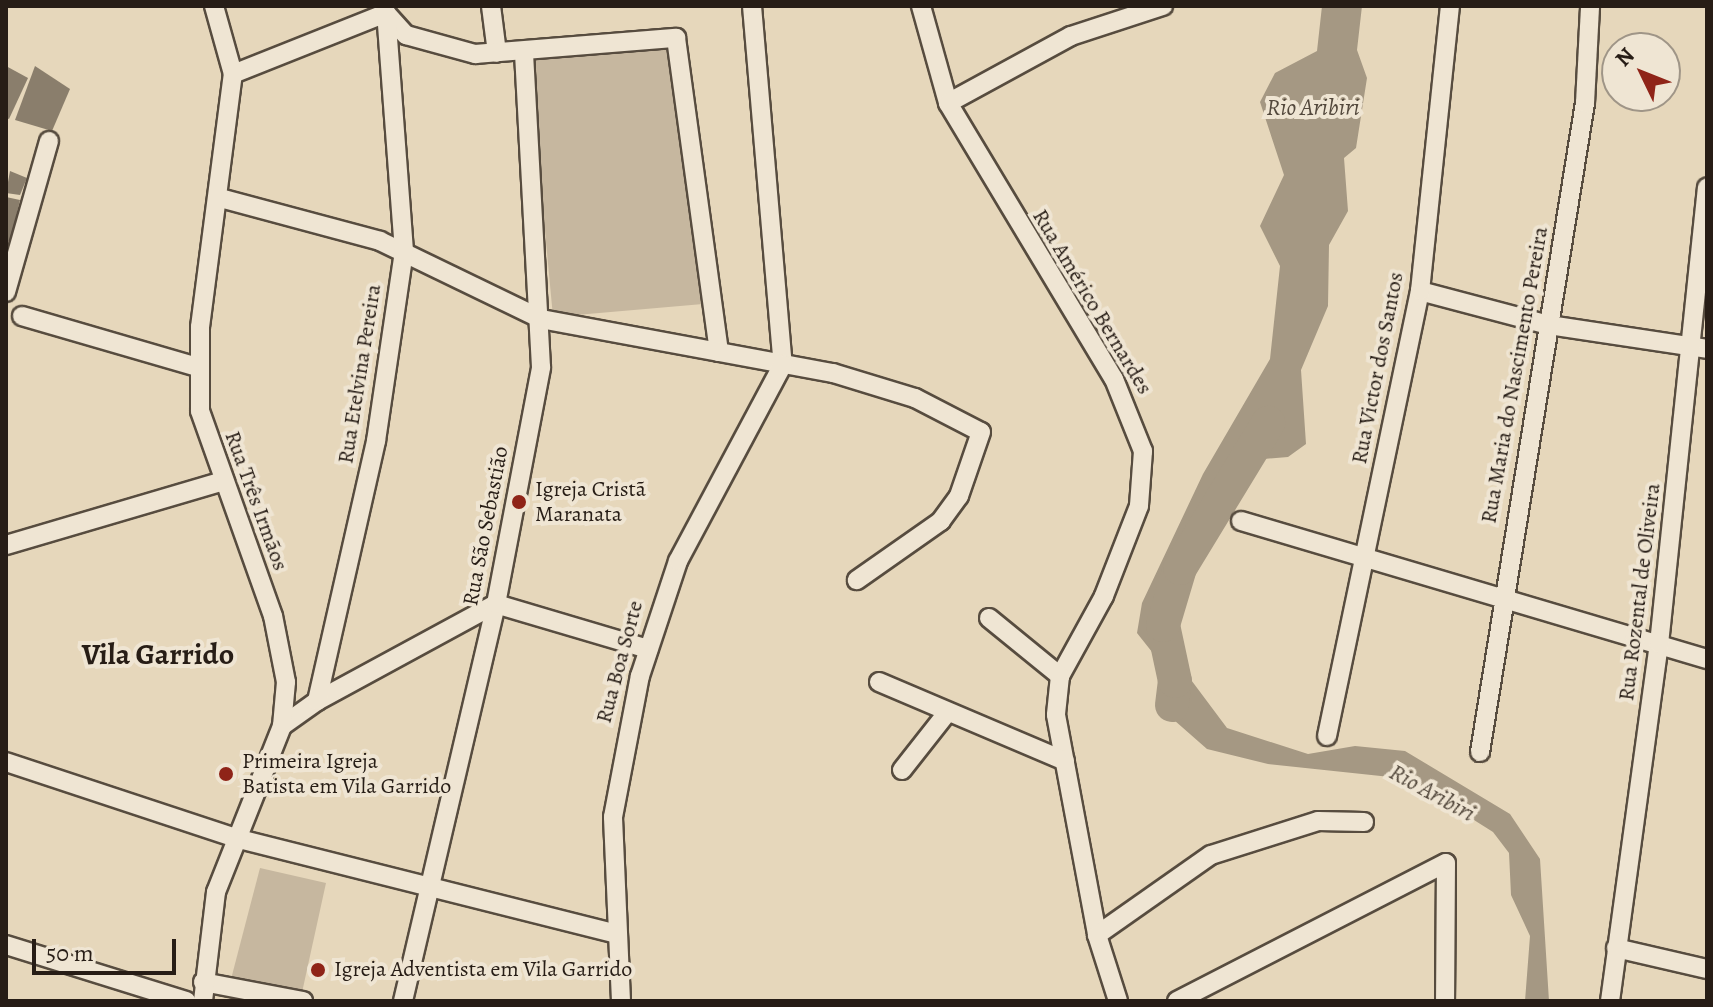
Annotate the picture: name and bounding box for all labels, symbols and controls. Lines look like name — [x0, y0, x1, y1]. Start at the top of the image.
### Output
north arrow — [1601, 32, 1681, 112]
text: N — [1608, 41, 1641, 73]
water label: Rio Aribiri — [1266, 94, 1360, 122]
street label: Rua Américo Bernardes — [1026, 205, 1158, 399]
street label: Rua Maria do Nascimento Pereira — [1476, 225, 1554, 525]
street label: Rua Victor dos Santos — [1346, 270, 1410, 466]
street label: Rua Etelvina Pereira — [333, 282, 387, 466]
street label: Rua Três Irmãos — [219, 428, 293, 574]
street label: Rua São Sebastião — [458, 444, 514, 608]
place label: Igreja Cristã Maranata — [535, 476, 646, 528]
street label: Rua Rozental de Oliveira — [1614, 482, 1666, 702]
marker: Igreja Cristã Maranata — [510, 493, 528, 511]
street label: Rua Boa Sorte — [591, 598, 649, 726]
district label: Vila Garrido — [82, 636, 234, 672]
place label: Primeira Igreja Batista em Vila Garrido — [242, 748, 451, 800]
water label: Rio Aribiri — [1384, 758, 1480, 828]
marker: Primeira Igreja Batista em Vila Garrido — [217, 765, 235, 783]
scale bar — [36, 923, 180, 973]
text: 50 m — [46, 937, 94, 969]
place label: Igreja Adventista em Vila Garrido — [334, 957, 632, 983]
marker: Igreja Adventista em Vila Garrido — [309, 961, 327, 979]

